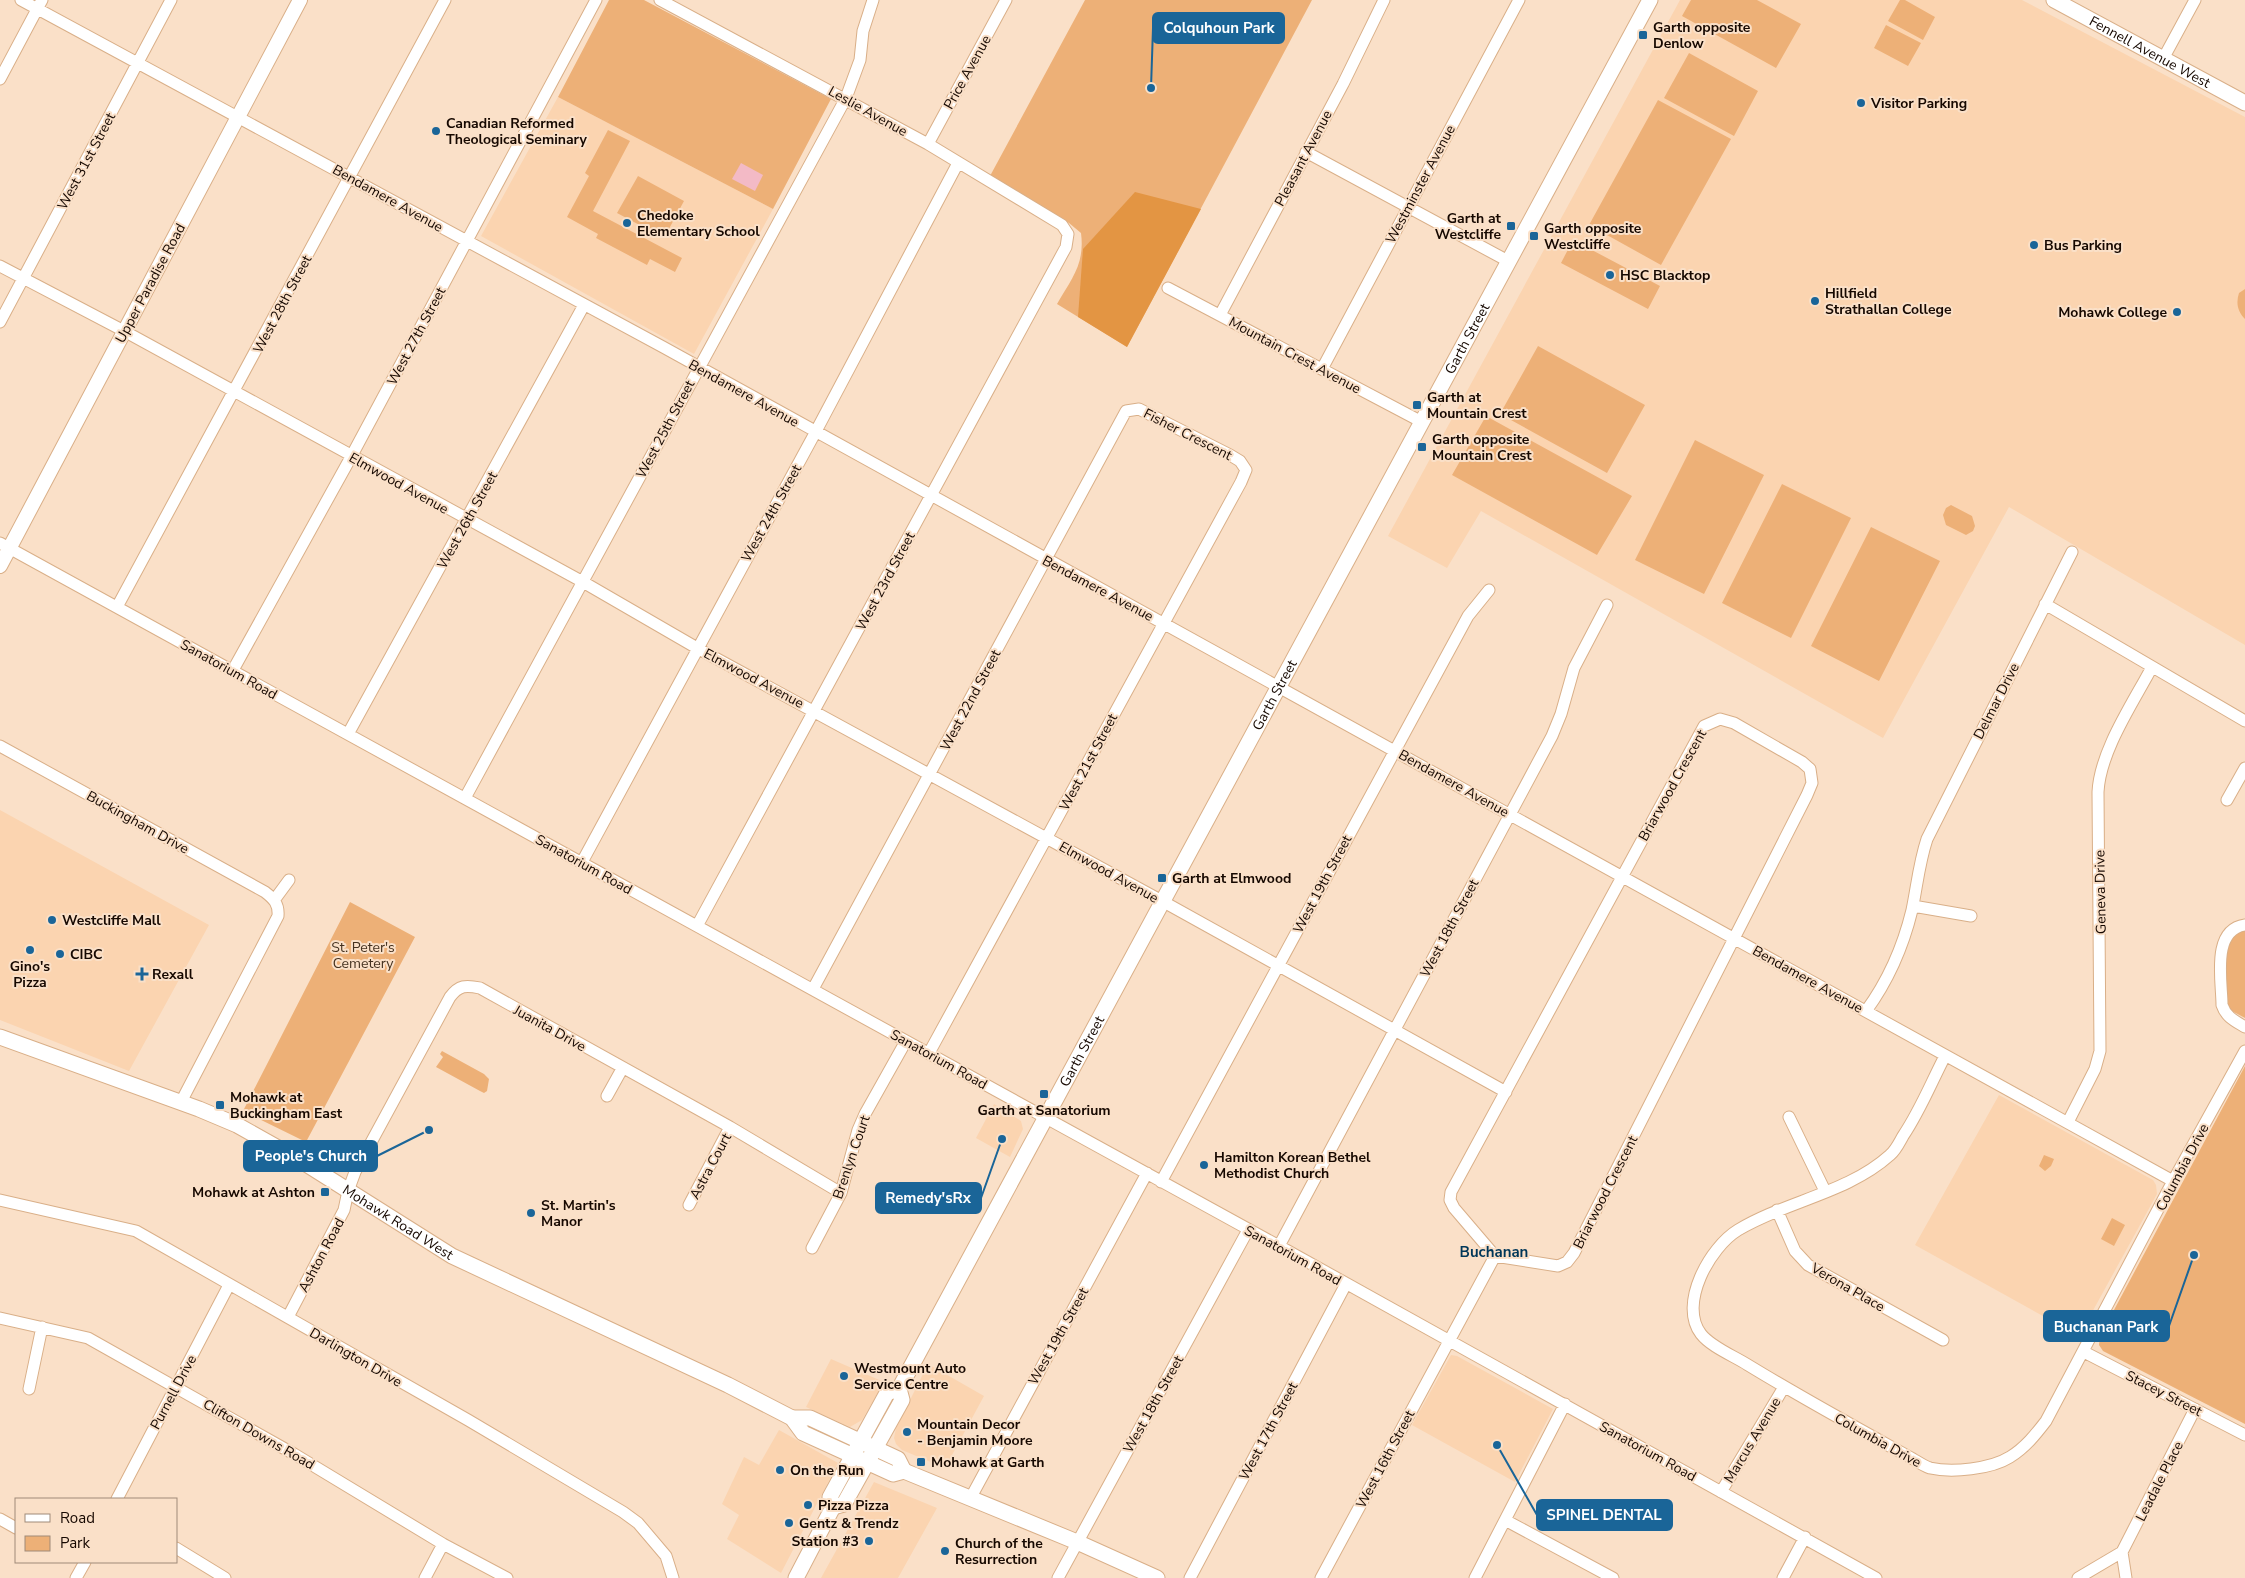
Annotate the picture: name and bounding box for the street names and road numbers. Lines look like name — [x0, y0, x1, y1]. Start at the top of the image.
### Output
street label: Fennell Avenue West — [2086, 12, 2214, 93]
street label: Price Avenue — [939, 32, 996, 113]
street label: Leslie Avenue — [825, 82, 911, 141]
street label: Pleasant Avenue — [1270, 107, 1337, 210]
street label: West 31st Street — [53, 109, 120, 213]
street label: Westminster Avenue — [1381, 122, 1460, 247]
street label: Bendamere Avenue — [329, 160, 446, 237]
street label: Upper Paradise Road — [111, 220, 190, 346]
street label: West 28th Street — [249, 252, 316, 357]
street label: West 27th Street — [383, 284, 450, 389]
street label: Garth Street — [1441, 300, 1494, 378]
street label: Mountain Crest Avenue — [1225, 312, 1364, 398]
street label: Bendamere Avenue — [685, 355, 802, 432]
street label: West 25th Street — [632, 377, 699, 482]
street label: Fisher Crescent — [1140, 404, 1235, 465]
street label: Elmwood Avenue — [346, 448, 452, 519]
street label: West 24th Street — [737, 461, 806, 565]
street label: West 26th Street — [433, 468, 502, 572]
street label: West 23rd Street — [851, 529, 919, 634]
street label: Bendamere Avenue — [1039, 551, 1157, 626]
street label: Sanatorium Road — [177, 635, 281, 704]
street label: Elmwood Avenue — [700, 644, 807, 713]
street label: West 22nd Street — [936, 646, 1005, 754]
street label: Garth Street — [1248, 656, 1302, 734]
street label: Delmar Drive — [1969, 660, 2024, 743]
street label: West 21st Street — [1055, 710, 1122, 814]
street label: Briarwood Crescent — [1634, 726, 1711, 844]
street label: Bendamere Avenue — [1395, 745, 1512, 822]
street label: Buckingham Drive — [83, 786, 192, 858]
street label: Sanatorium Road — [532, 830, 636, 899]
street label: West 19th Street — [1289, 832, 1356, 937]
street label: Elmwood Avenue — [1056, 837, 1162, 908]
street label: Geneva Drive — [2090, 850, 2111, 934]
street label: West 18th Street — [1416, 876, 1483, 981]
street label: Bendamere Avenue — [1749, 941, 1866, 1018]
street label: Juanita Drive — [509, 1000, 589, 1056]
street label: Garth Street — [1055, 1013, 1109, 1090]
street label: Sanatorium Road — [887, 1025, 991, 1094]
street label: Brenlyn Court — [828, 1113, 875, 1202]
street label: Columbia Drive — [2151, 1120, 2213, 1214]
street label: Astra Court — [685, 1130, 736, 1203]
street label: Briarwood Crescent — [1569, 1132, 1642, 1252]
street label: Mohawk Road West — [339, 1180, 457, 1264]
street label: Ashton Road — [294, 1215, 349, 1296]
street label: Sanatorium Road — [1241, 1221, 1345, 1290]
street label: Verona Place — [1807, 1258, 1888, 1316]
street label: West 19th Street — [1024, 1284, 1093, 1388]
street label: Darlington Drive — [306, 1323, 405, 1392]
street label: Purnell Drive — [146, 1352, 201, 1433]
street label: West 18th Street — [1119, 1352, 1188, 1456]
street label: Stacey Street — [2122, 1366, 2205, 1421]
street label: West 17th Street — [1235, 1379, 1302, 1484]
street label: Marcus Avenue — [1719, 1394, 1785, 1487]
street label: Clifton Downs Road — [199, 1395, 318, 1474]
street label: West 16th Street — [1352, 1407, 1419, 1512]
street label: Columbia Drive — [1831, 1409, 1924, 1472]
street label: Sanatorium Road — [1596, 1417, 1700, 1486]
street label: Leadale Place — [2131, 1438, 2188, 1524]

